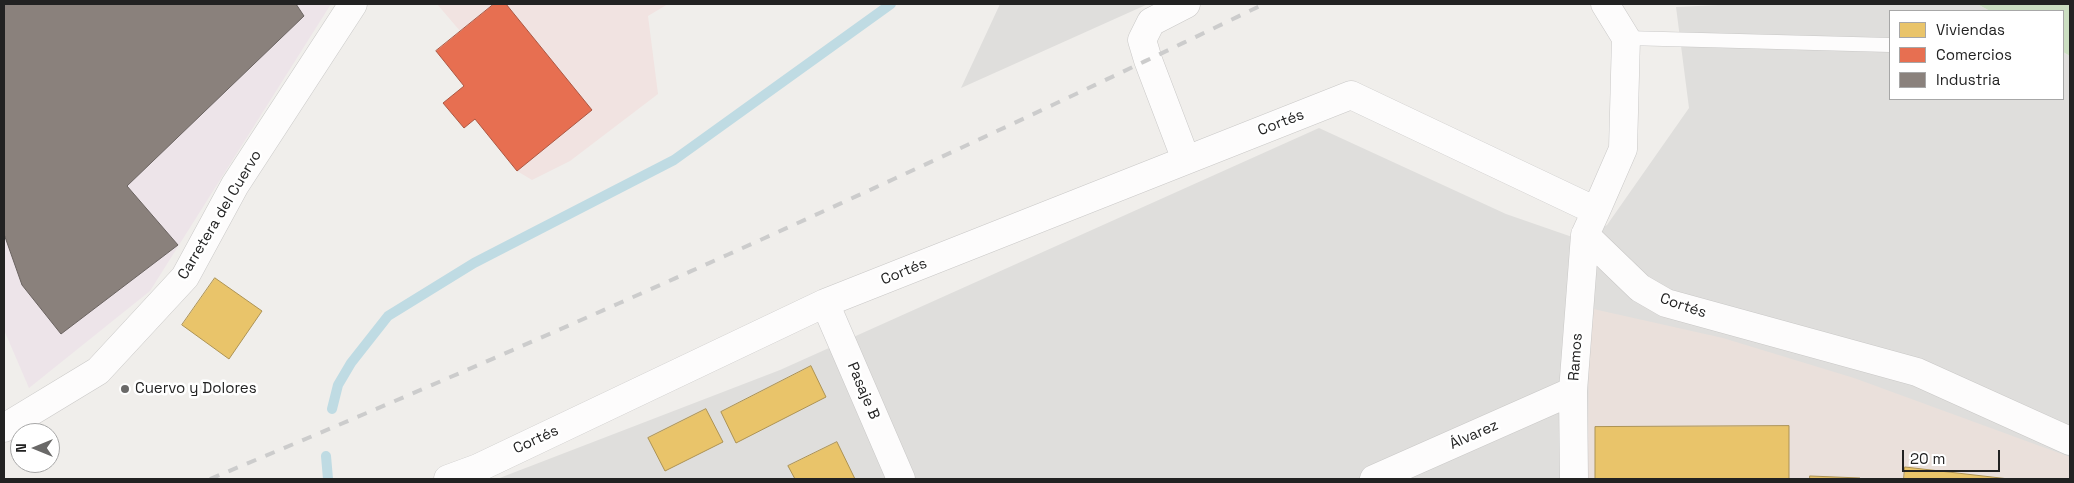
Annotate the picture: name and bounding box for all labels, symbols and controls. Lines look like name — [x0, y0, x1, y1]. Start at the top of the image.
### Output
legend — [1889, 10, 2064, 100]
text: Viviendas — [1936, 20, 2005, 39]
text: Comercios — [1936, 45, 2012, 64]
text: Industria — [1936, 70, 2000, 89]
street label: Cortés — [1255, 106, 1307, 140]
street label: Carretera del Cuervo — [174, 147, 266, 283]
street label: Cortés — [878, 255, 930, 289]
street label: Cortés — [1657, 290, 1709, 322]
street label: Ramos — [1565, 332, 1587, 382]
street label: Pasaje B — [843, 360, 883, 422]
place label: Cuervo y Dolores — [135, 380, 257, 398]
marker: Cuervo y Dolores — [119, 383, 131, 395]
street label: Álvarez — [1447, 416, 1501, 454]
street label: Cortés — [510, 422, 562, 458]
north arrow — [10, 423, 60, 473]
scale bar — [1904, 440, 2002, 472]
text: N — [12, 443, 30, 453]
text: 20 m — [1910, 449, 1945, 468]

